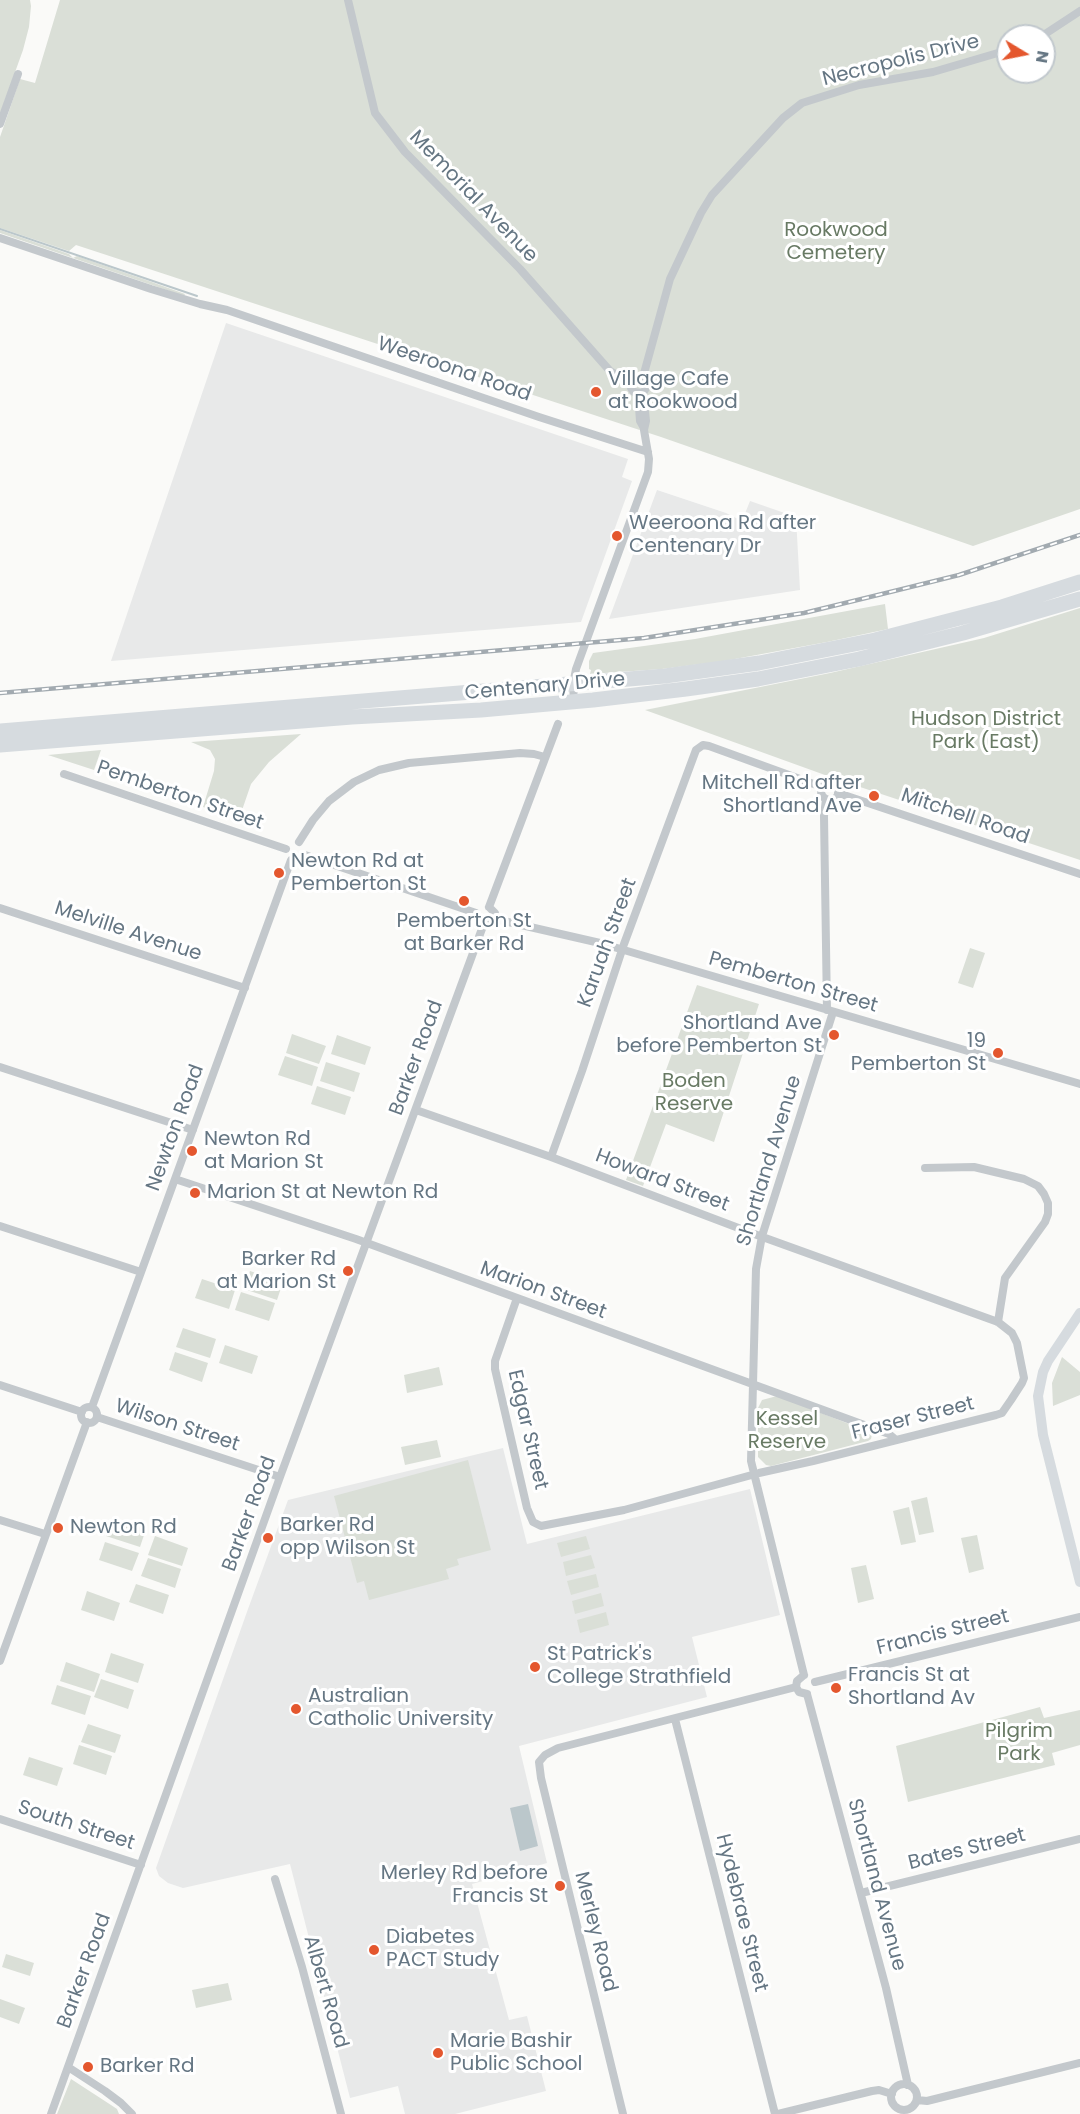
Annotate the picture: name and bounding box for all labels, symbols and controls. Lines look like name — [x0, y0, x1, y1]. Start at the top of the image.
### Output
north arrow — [996, 24, 1056, 84]
street label: Necropolis Drive — [820, 30, 982, 92]
text: N — [1030, 49, 1055, 65]
street label: Memorial Avenue — [404, 126, 542, 268]
park label: Rookwood Cemetery — [784, 219, 888, 266]
street label: Weeroona Road — [374, 332, 534, 408]
place label: Village Cafe at Rookwood — [608, 368, 738, 415]
marker: Village Cafe at Rookwood — [589, 385, 603, 399]
place label: Weeroona Rd after Centenary Dr — [629, 512, 816, 559]
marker: Weeroona Rd after Centenary Dr — [610, 529, 624, 543]
street label: Centenary Drive — [464, 668, 626, 706]
park label: Hudson District Park (East) — [911, 708, 1061, 755]
street label: Pemberton Street — [93, 756, 267, 836]
place label: Mitchell Rd after Shortland Ave — [702, 772, 862, 819]
street label: Mitchell Road — [898, 784, 1032, 850]
marker: Mitchell Rd after Shortland Ave — [867, 789, 881, 803]
place label: Newton Rd at Pemberton St — [291, 850, 426, 897]
marker: Newton Rd at Pemberton St — [272, 866, 286, 880]
street label: Karuah Street — [573, 875, 643, 1011]
marker: Pemberton St at Barker Rd — [457, 894, 471, 908]
street label: Melville Avenue — [51, 897, 205, 967]
place label: Pemberton St at Barker Rd — [396, 910, 532, 957]
street label: Pemberton Street — [706, 947, 880, 1019]
street label: Barker Road — [385, 997, 449, 1119]
place label: Shortland Ave before Pemberton St — [616, 1012, 822, 1059]
marker: Shortland Ave before Pemberton St — [827, 1028, 841, 1042]
place label: 19 Pemberton St — [851, 1030, 986, 1077]
marker: 19 Pemberton St — [991, 1046, 1005, 1060]
street label: Newton Road — [142, 1061, 210, 1195]
park label: Boden Reserve — [655, 1070, 733, 1117]
street label: Shortland Avenue — [733, 1073, 807, 1249]
place label: Newton Rd at Marion St — [204, 1128, 323, 1175]
marker: Newton Rd at Marion St — [185, 1144, 199, 1158]
street label: Howard Street — [592, 1144, 732, 1218]
place label: Marion St at Newton Rd — [207, 1181, 438, 1205]
marker: Marion St at Newton Rd — [188, 1186, 202, 1200]
place label: Barker Rd at Marion St — [217, 1248, 336, 1295]
street label: Marion Street — [477, 1257, 609, 1325]
marker: Barker Rd at Marion St — [341, 1264, 355, 1278]
street label: Edgar Street — [502, 1368, 552, 1492]
street label: Fraser Street — [849, 1392, 977, 1446]
street label: Wilson Street — [112, 1395, 242, 1457]
park label: Kessel Reserve — [748, 1408, 826, 1455]
street label: Barker Road — [218, 1453, 282, 1575]
place label: Barker Rd opp Wilson St — [280, 1514, 415, 1561]
place label: Newton Rd — [70, 1516, 177, 1540]
marker: Newton Rd — [51, 1521, 65, 1535]
marker: Barker Rd opp Wilson St — [261, 1531, 275, 1545]
street label: Francis Street — [874, 1605, 1012, 1661]
place label: St Patrick's College Strathfield — [547, 1643, 731, 1690]
marker: St Patrick's College Strathfield — [528, 1660, 542, 1674]
place label: Francis St at Shortland Av — [848, 1664, 975, 1711]
marker: Francis St at Shortland Av — [829, 1681, 843, 1695]
place label: Australian Catholic University — [308, 1685, 493, 1732]
marker: Australian Catholic University — [289, 1702, 303, 1716]
park label: Pilgrim Park — [985, 1720, 1053, 1767]
street label: South Street — [15, 1796, 137, 1856]
street label: Shortland Avenue — [841, 1796, 911, 1974]
street label: Bates Street — [906, 1824, 1028, 1876]
street label: Hydebrae Street — [710, 1832, 772, 1994]
place label: Merley Rd before Francis St — [381, 1862, 548, 1909]
street label: Merley Road — [568, 1869, 622, 1995]
marker: Merley Rd before Francis St — [553, 1879, 567, 1893]
street label: Barker Road — [53, 1910, 117, 2032]
place label: Diabetes PACT Study — [386, 1926, 499, 1973]
street label: Albert Road — [297, 1933, 353, 2051]
marker: Diabetes PACT Study — [367, 1943, 381, 1957]
place label: Marie Bashir Public School — [450, 2030, 582, 2077]
marker: Marie Bashir Public School — [431, 2046, 445, 2060]
place label: Barker Rd — [100, 2055, 194, 2079]
marker: Barker Rd — [81, 2060, 95, 2074]

